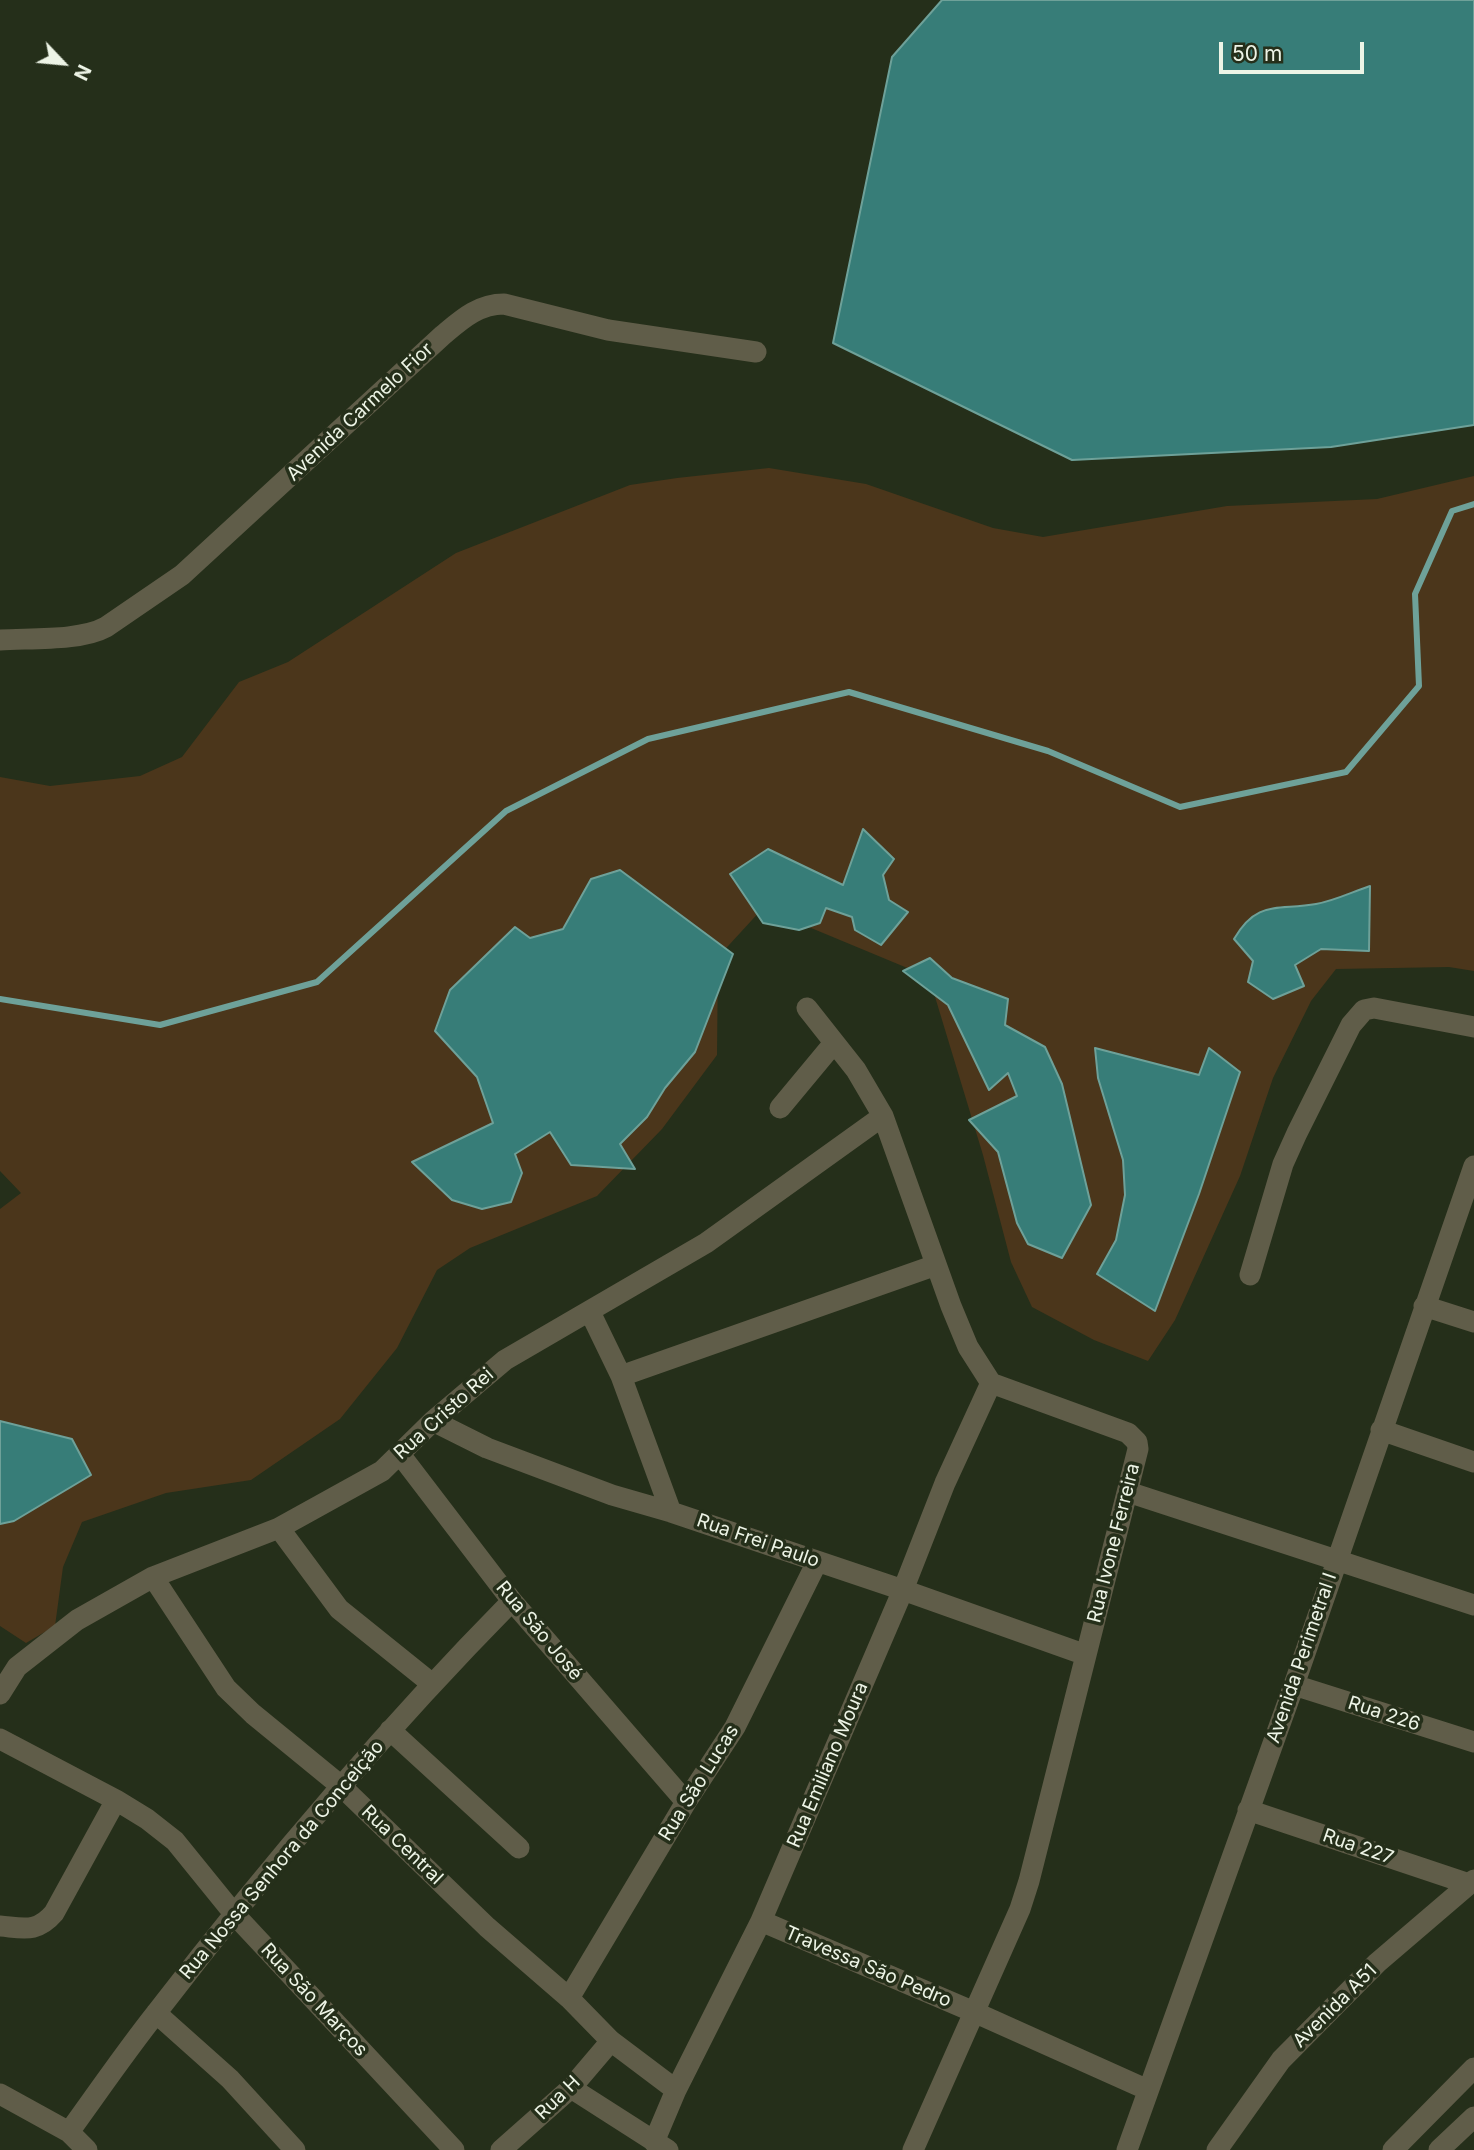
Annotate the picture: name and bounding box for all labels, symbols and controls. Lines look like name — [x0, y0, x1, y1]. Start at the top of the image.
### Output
north arrow — [28, 28, 98, 98]
scale bar — [1222, 28, 1367, 72]
text: 50 m — [1232, 41, 1282, 66]
text: N — [69, 61, 96, 84]
street label: Avenida Carmelo Fior — [282, 338, 438, 486]
street label: Rua Cristo Rei — [390, 1363, 498, 1465]
street label: Rua Ivone Ferreira — [1083, 1461, 1145, 1625]
street label: Rua Frei Paulo — [694, 1509, 822, 1573]
street label: Avenida Perimetral I — [1262, 1570, 1342, 1746]
street label: Rua São José — [491, 1577, 587, 1685]
street label: Rua Emiliano Moura — [783, 1679, 873, 1851]
street label: Rua 226 — [1345, 1692, 1423, 1736]
street label: Rua São Lucas — [654, 1721, 744, 1845]
street label: Rua Nossa Senhora da Conceição — [175, 1736, 389, 1984]
street label: Rua Central — [357, 1801, 447, 1889]
street label: Rua 227 — [1320, 1824, 1396, 1870]
street label: Travessa São Pedro — [781, 1922, 955, 2012]
street label: Rua São Marços — [256, 1939, 372, 2061]
street label: Avenida A51 — [1288, 1959, 1382, 2053]
street label: Rua H — [531, 2071, 585, 2125]

